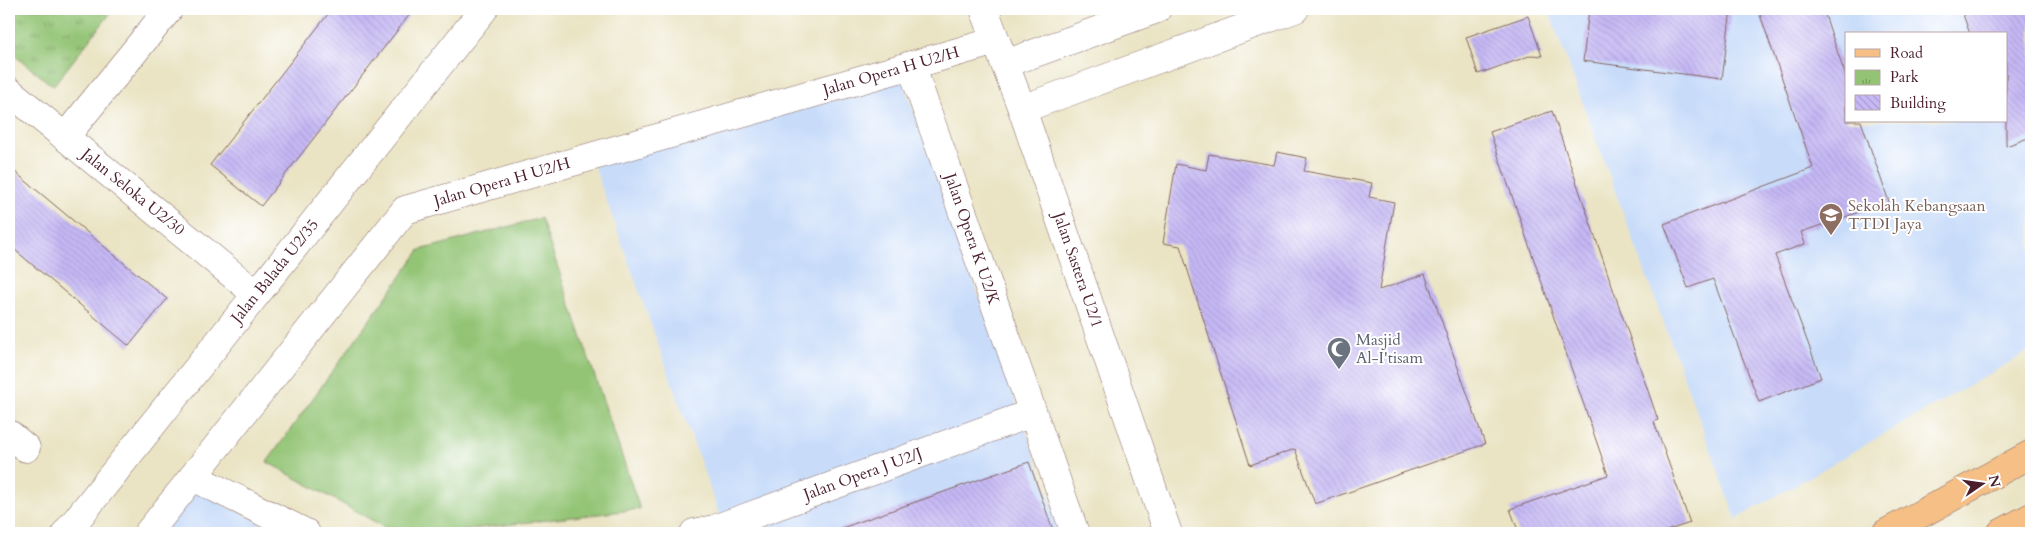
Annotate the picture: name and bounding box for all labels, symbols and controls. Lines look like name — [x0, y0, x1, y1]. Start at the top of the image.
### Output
legend — [1845, 32, 2008, 122]
street label: Jalan Opera H U2/H — [818, 41, 962, 102]
text: Road — [1890, 43, 1923, 63]
text: Park — [1890, 67, 1919, 87]
text: Building — [1890, 93, 1946, 113]
street label: Jalan Seloka U2/30 — [75, 142, 189, 241]
street label: Jalan Opera H U2/H — [429, 152, 573, 213]
street label: Jalan Opera K U2/K — [938, 168, 1005, 308]
place label: Sekolah Kebangsaan TTDI Jaya — [1848, 195, 1986, 235]
school or university icon: Sekolah Kebangsaan TTDI Jaya — [1818, 202, 1844, 236]
street label: Jalan Sastera U2/1 — [1047, 207, 1108, 331]
street label: Jalan Balada U2/35 — [225, 214, 324, 329]
place label: Masjid Al-I'tisam — [1356, 329, 1424, 369]
mosque icon: Masjid Al-I'tisam — [1326, 336, 1352, 370]
street label: Jalan Opera J U2/J — [799, 442, 925, 506]
north arrow — [1958, 460, 2008, 510]
text: N — [1984, 473, 2005, 489]

